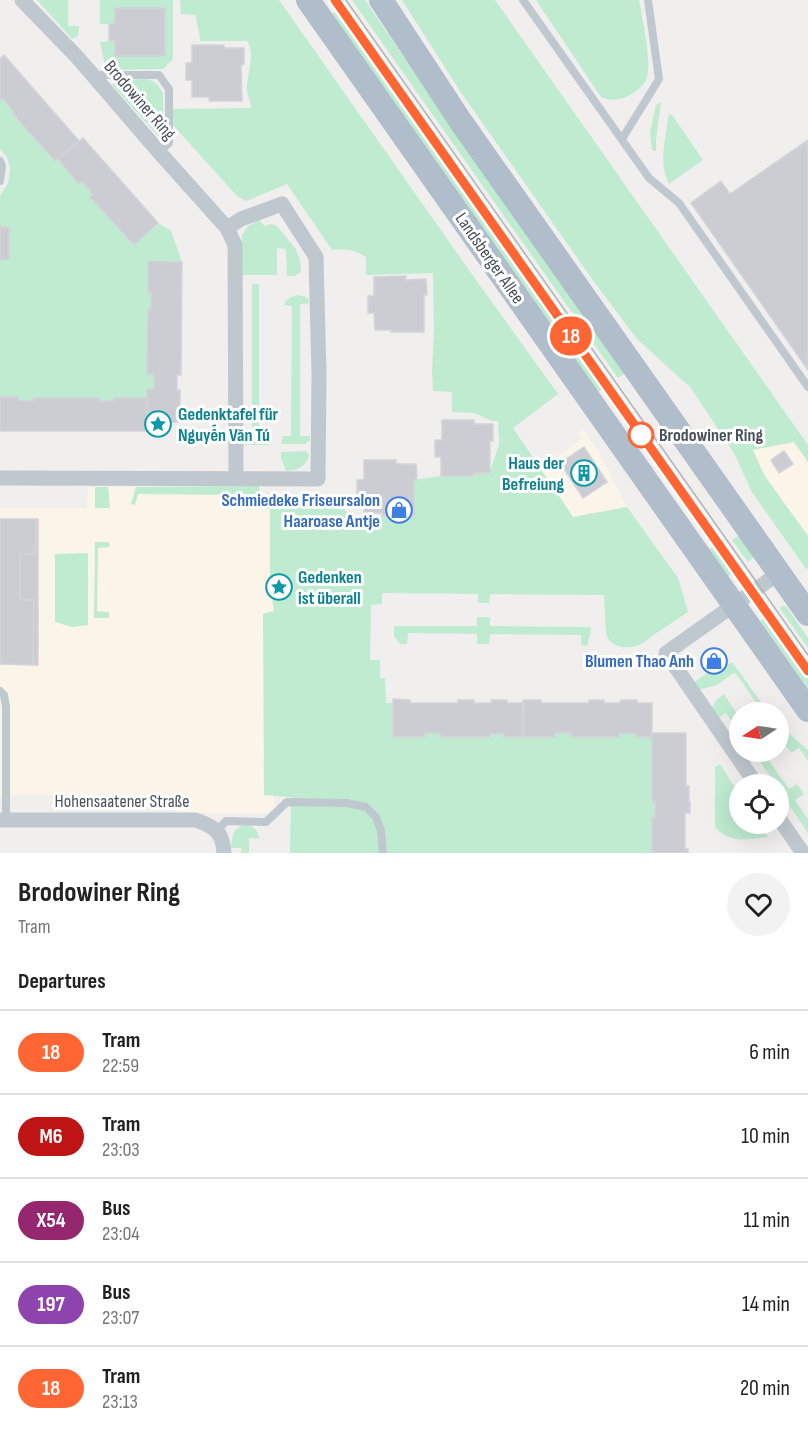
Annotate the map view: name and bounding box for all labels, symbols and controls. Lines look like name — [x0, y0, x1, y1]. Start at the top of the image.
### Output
street label: Brodowiner Ring — [99, 56, 180, 144]
street label: Landsberger Allee — [451, 209, 529, 308]
line badge: 18 — [544, 316, 598, 356]
text: 18 — [562, 324, 580, 349]
place label: Gedenktafel für Nguyễn Văn Tú — [178, 404, 279, 446]
place icon: Gedenktafel für Nguyễn Văn Tú — [143, 409, 173, 439]
marker: Brodowiner Ring — [628, 422, 654, 448]
place label: Brodowiner Ring — [659, 425, 764, 446]
place label: Haus der Befreiung — [502, 453, 564, 495]
building icon: Haus der Befreiung — [569, 458, 599, 488]
place label: Schmiedeke Friseursalon Haaroase Antje — [221, 490, 380, 532]
shop icon: Schmiedeke Friseursalon Haaroase Antje — [384, 495, 414, 525]
place label: Gedenken ist überall — [298, 567, 362, 609]
place icon: Gedenken ist überall — [264, 572, 294, 602]
shop icon: Blumen Thao Anh — [699, 646, 729, 676]
place label: Blumen Thao Anh — [585, 651, 694, 672]
north arrow — [729, 702, 789, 762]
map controls — [729, 702, 789, 834]
button: locate — [729, 774, 789, 834]
street label: Hohensaatener Straße — [55, 791, 189, 812]
button: heart — [727, 873, 790, 936]
text: Brodowiner Ring — [18, 876, 180, 909]
text: Tram — [18, 915, 51, 939]
text: Departures — [18, 968, 106, 995]
text: Tram — [102, 1027, 140, 1054]
text: 6 min — [749, 1039, 790, 1066]
text: 18 — [42, 1040, 60, 1065]
text: 22:59 — [102, 1054, 139, 1078]
text: Tram — [102, 1111, 140, 1138]
text: 10 min — [741, 1123, 790, 1150]
text: M6 — [39, 1124, 63, 1149]
text: 23:03 — [102, 1138, 140, 1162]
text: Bus — [102, 1195, 131, 1222]
text: 11 min — [743, 1207, 790, 1234]
text: X54 — [37, 1208, 65, 1233]
text: 23:04 — [102, 1222, 140, 1246]
text: Bus — [102, 1279, 131, 1306]
text: 14 min — [742, 1291, 790, 1318]
text: 197 — [37, 1292, 65, 1317]
text: 23:07 — [102, 1306, 139, 1330]
text: Tram — [102, 1363, 140, 1390]
text: 20 min — [740, 1375, 790, 1402]
text: 18 — [42, 1376, 60, 1401]
text: 23:13 — [102, 1390, 138, 1414]

